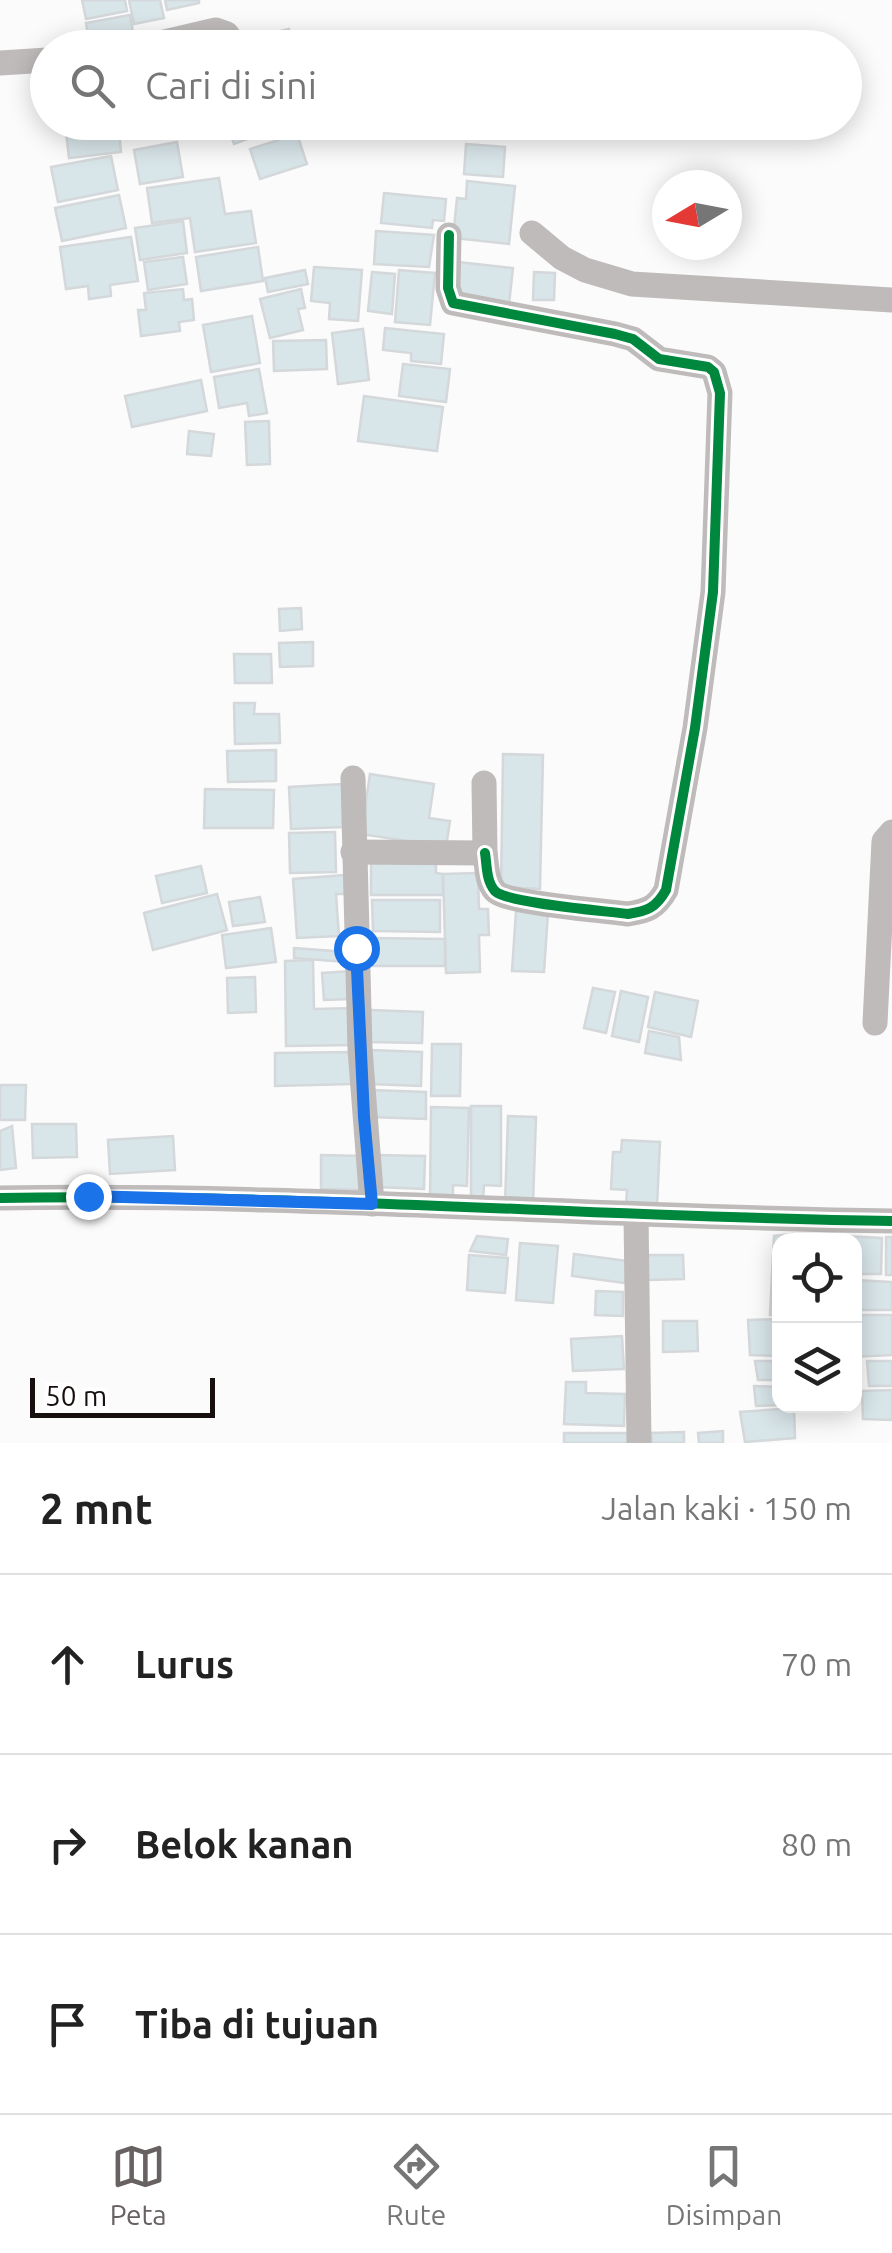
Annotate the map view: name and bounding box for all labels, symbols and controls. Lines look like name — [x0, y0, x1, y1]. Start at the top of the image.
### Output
search box — [30, 30, 862, 140]
icon: search — [65, 58, 120, 113]
text: Cari di sini — [145, 64, 317, 106]
north arrow — [652, 170, 742, 260]
route start — [334, 926, 380, 972]
route end — [66, 1174, 112, 1220]
map controls — [772, 1233, 862, 1413]
button: locate — [772, 1233, 862, 1323]
button: layers — [772, 1323, 862, 1413]
scale bar — [30, 1373, 215, 1418]
text: 50 m — [45, 1380, 107, 1411]
text: 2 mnt — [40, 1485, 153, 1532]
text: Jalan kaki · 150 m — [601, 1490, 852, 1526]
icon: ahead — [40, 1637, 95, 1692]
text: Lurus — [135, 1643, 234, 1685]
text: 70 m — [781, 1646, 852, 1682]
icon: right — [40, 1817, 95, 1872]
text: Belok kanan — [135, 1823, 354, 1865]
text: 80 m — [781, 1826, 852, 1862]
icon: arrive — [40, 1997, 95, 2052]
text: Tiba di tujuan — [135, 2003, 379, 2045]
tab: Peta — [110, 2139, 167, 2230]
tab: Rute — [386, 2139, 446, 2230]
tab: Disimpan — [666, 2139, 782, 2230]

